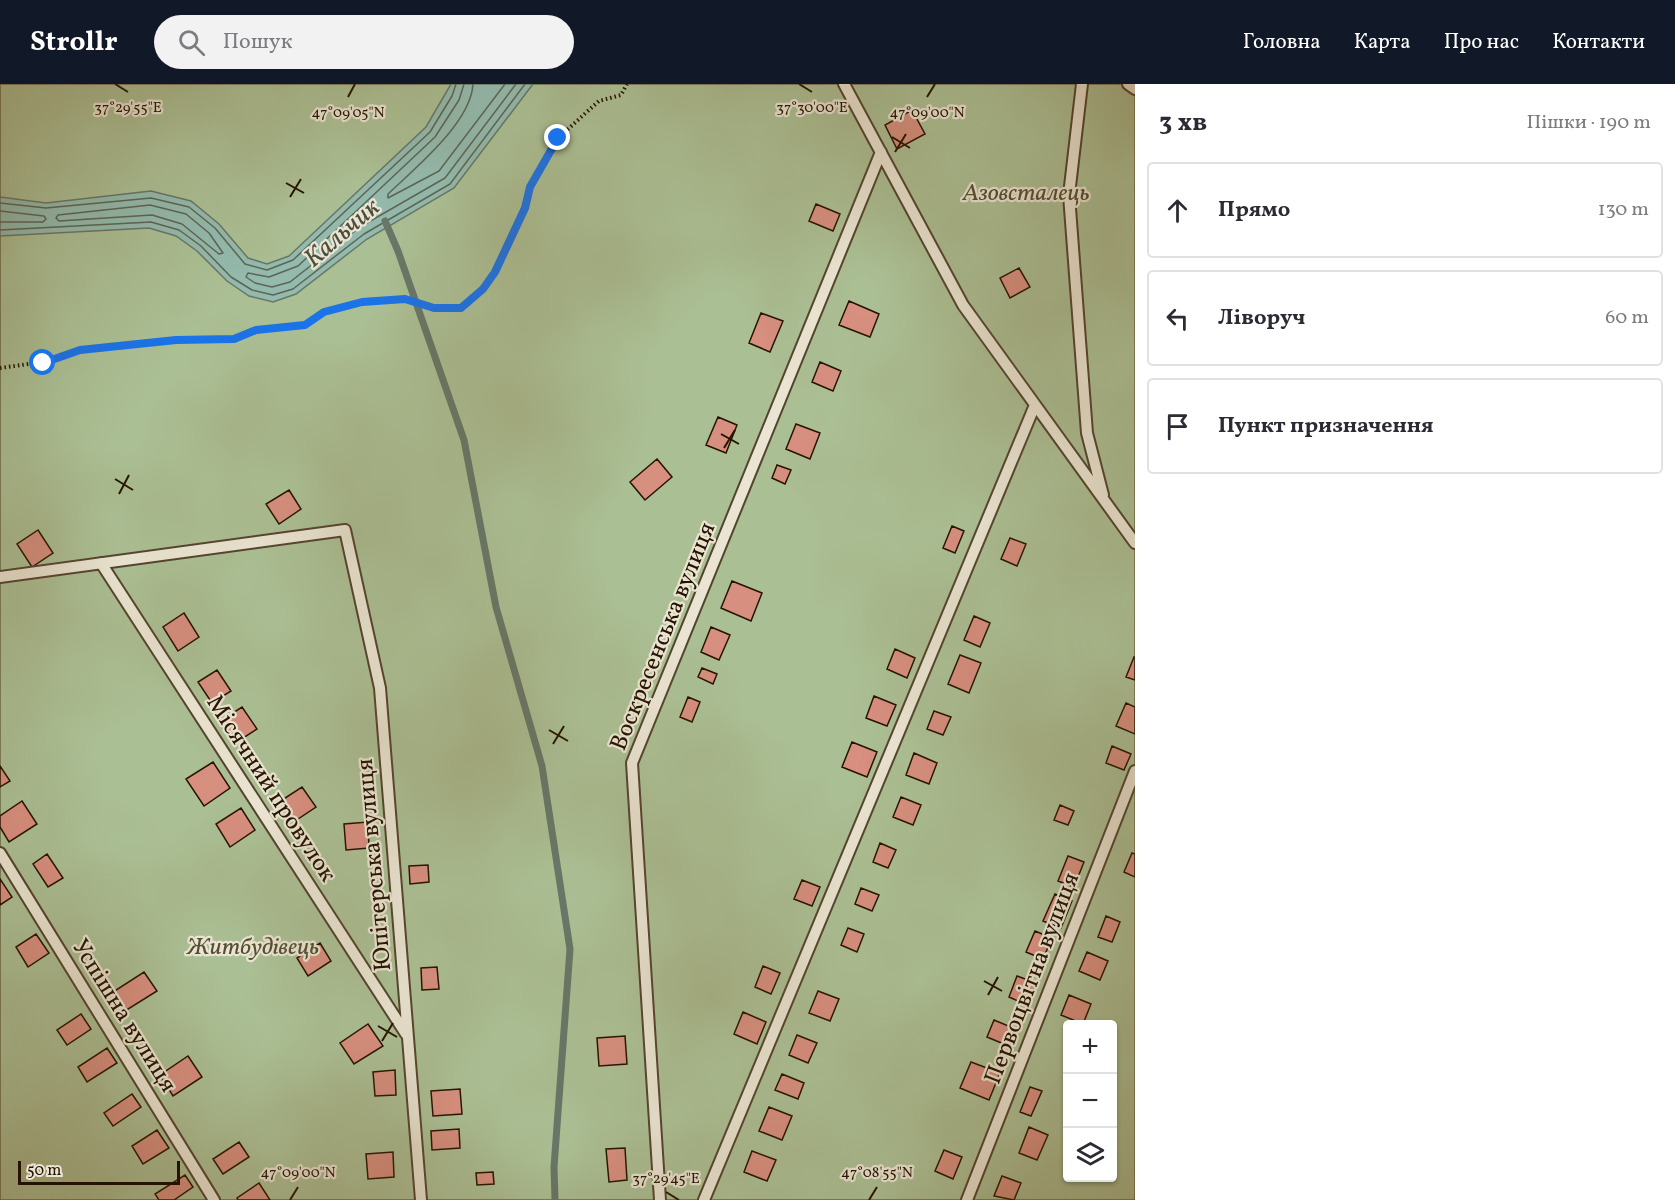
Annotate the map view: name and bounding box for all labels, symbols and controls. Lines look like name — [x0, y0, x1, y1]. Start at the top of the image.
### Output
search box — [154, 15, 574, 69]
text: Strollr — [30, 23, 118, 62]
icon: search — [175, 26, 208, 59]
text: Пошук — [223, 27, 292, 58]
text: Головна — [1243, 28, 1321, 57]
text: Карта — [1354, 28, 1411, 57]
text: Про нас — [1444, 28, 1519, 57]
text: Контакти — [1552, 28, 1645, 57]
text: 37°29'55"E — [94, 98, 162, 119]
text: 37°30'00"E — [776, 98, 848, 119]
text: 47°09'05"N — [311, 103, 385, 124]
text: 47°09'00"N — [889, 103, 965, 124]
text: 3 хв — [1159, 105, 1207, 141]
text: Пішки · 190 m — [1527, 109, 1651, 137]
route end — [544, 124, 570, 150]
park label: Азовсталець — [962, 177, 1089, 211]
water label: Кальчик — [297, 190, 389, 277]
icon: ahead — [1161, 194, 1194, 227]
text: Прямо — [1218, 195, 1290, 226]
text: 130 m — [1598, 196, 1649, 224]
icon: left — [1161, 302, 1194, 335]
text: Ліворуч — [1218, 303, 1305, 334]
text: 60 m — [1605, 304, 1649, 332]
route start — [29, 349, 55, 375]
icon: arrive — [1161, 410, 1194, 443]
text: Пункт призначення — [1218, 411, 1434, 442]
street label: Воскресенська вулиця — [602, 517, 725, 756]
street label: Місячний провулок — [197, 689, 344, 889]
street label: Юпітерська вулиця — [349, 757, 401, 973]
street label: Первоцвітна вулиця — [977, 868, 1089, 1089]
park label: Житбудівець — [186, 931, 319, 965]
street label: Успішна вулиця — [62, 933, 184, 1099]
map controls — [1063, 1020, 1117, 1182]
button: + — [1063, 1020, 1117, 1074]
button: − — [1063, 1074, 1117, 1128]
button: layers — [1063, 1128, 1117, 1182]
scale bar — [18, 1158, 180, 1186]
text: 50 m — [27, 1160, 61, 1182]
text: 47°09'00"N — [260, 1163, 336, 1184]
text: 47°08'55"N — [841, 1163, 913, 1184]
text: 37°29'45"E — [632, 1169, 700, 1190]

